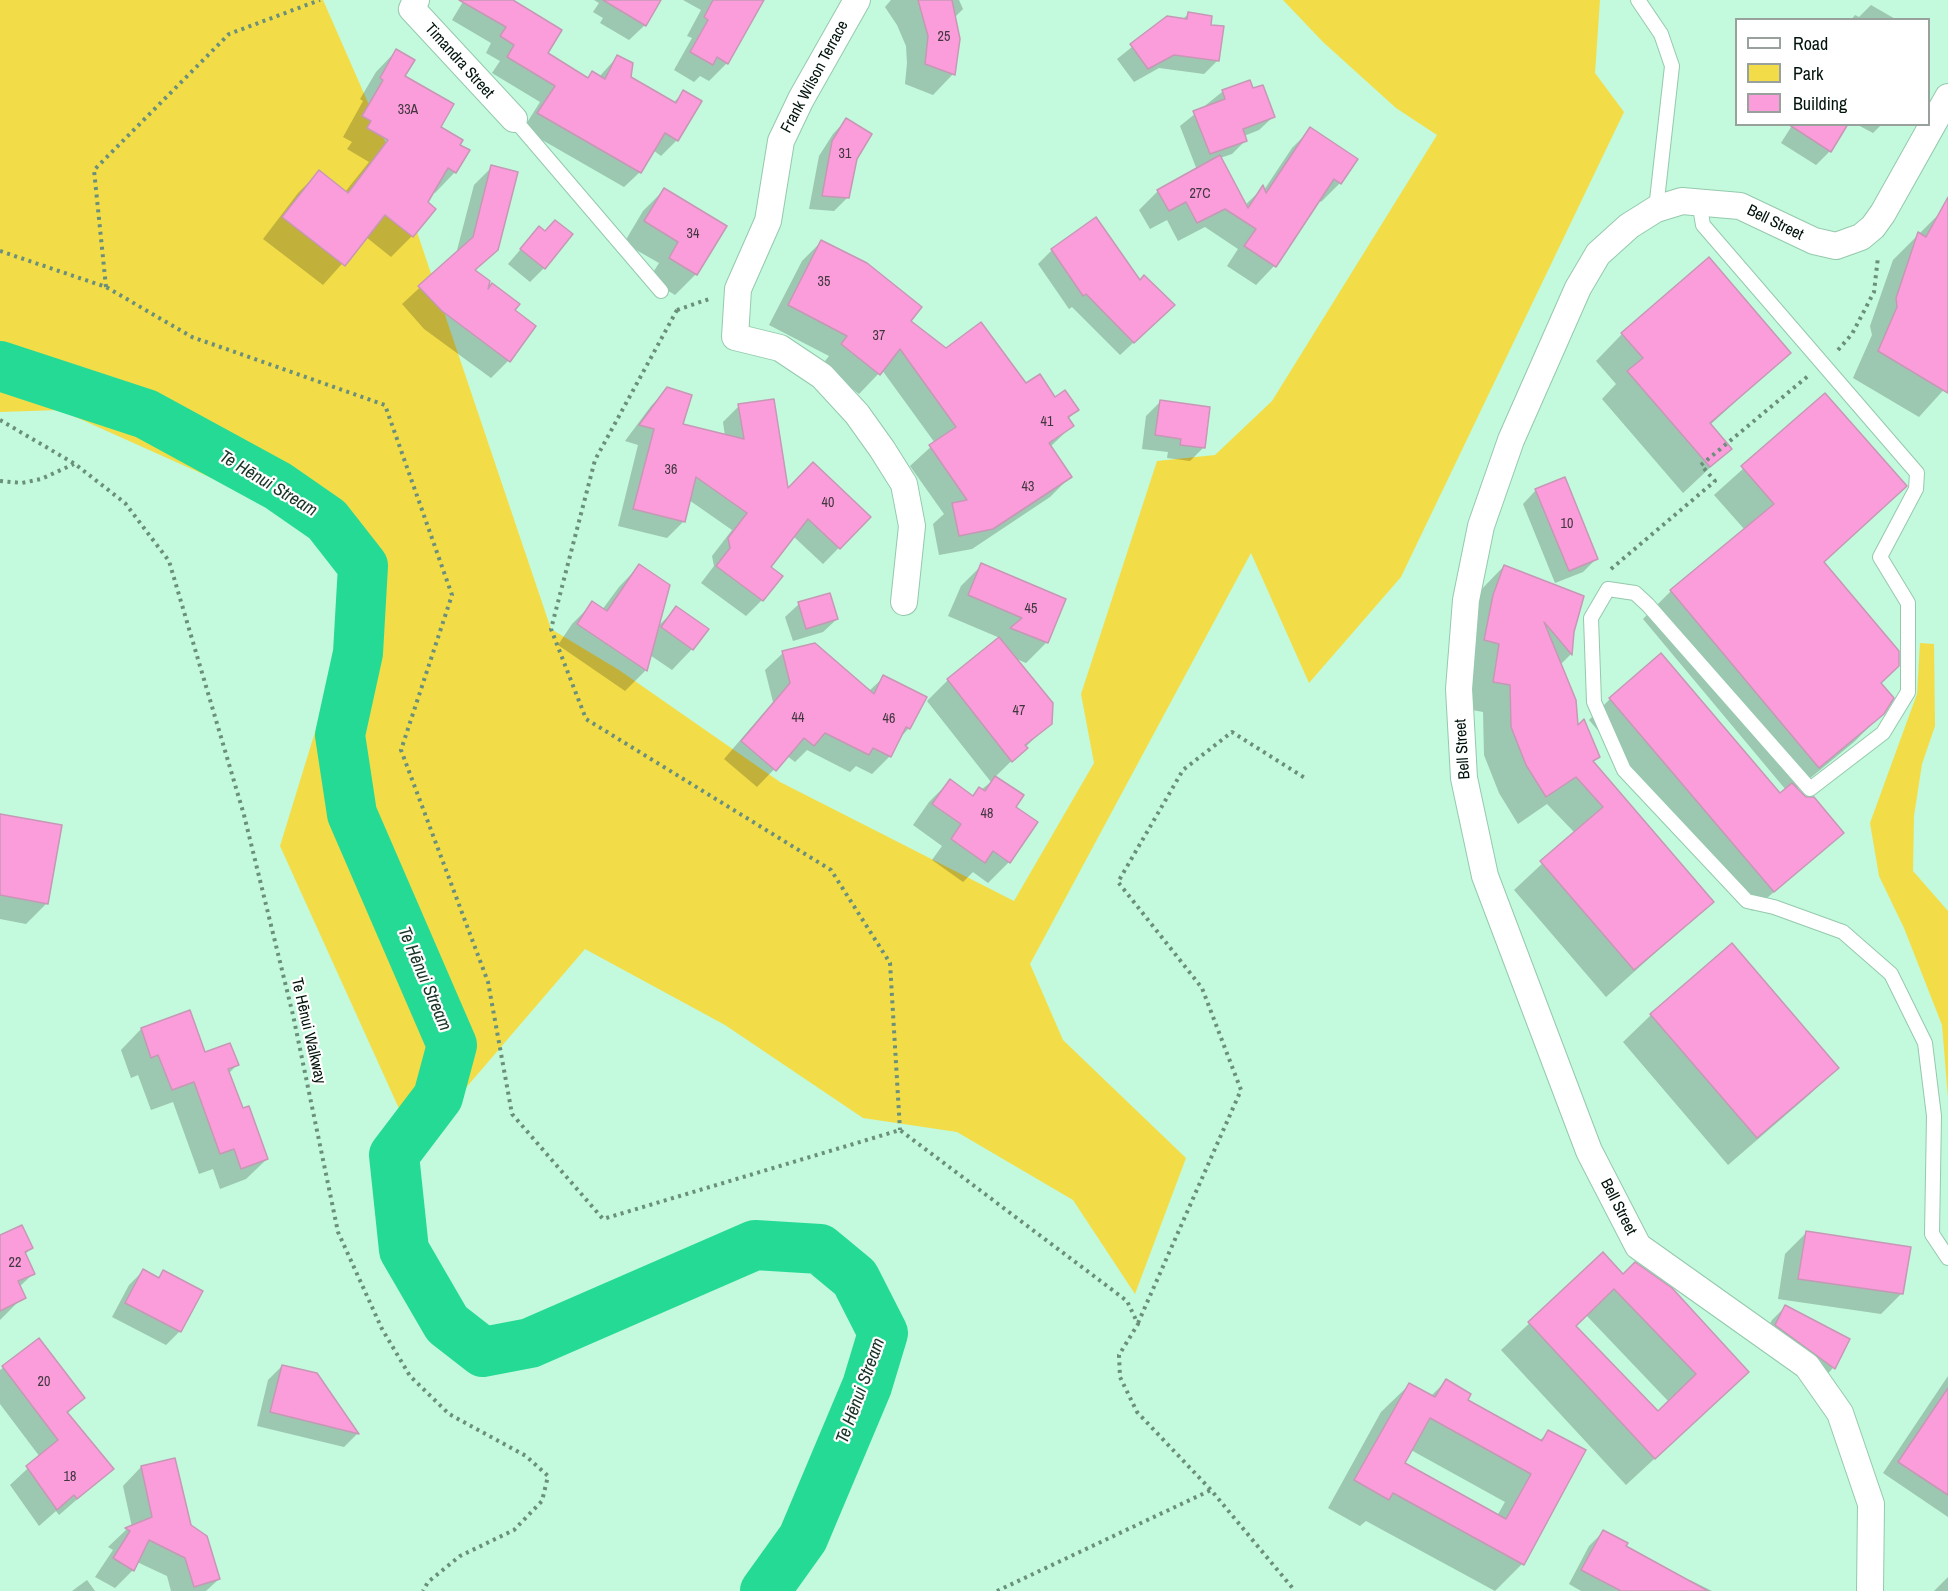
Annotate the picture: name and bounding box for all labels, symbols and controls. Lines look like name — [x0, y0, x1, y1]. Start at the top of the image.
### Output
street label: Frank Wilson Terrace — [777, 17, 853, 137]
legend — [1735, 18, 1930, 126]
street label: Timandra Street — [420, 19, 498, 103]
house number: 25 — [938, 29, 950, 45]
text: Road — [1793, 31, 1828, 56]
text: Park — [1793, 61, 1823, 86]
text: Building — [1793, 91, 1847, 116]
house number: 33A — [398, 102, 418, 118]
house number: 31 — [839, 146, 851, 162]
house number: 27C — [1189, 186, 1211, 202]
street label: Bell Street — [1744, 201, 1806, 245]
house number: 34 — [687, 226, 699, 242]
house number: 35 — [818, 274, 830, 290]
house number: 37 — [873, 328, 885, 344]
house number: 41 — [1041, 414, 1053, 430]
water label: Te Hēnui Stream — [215, 446, 321, 522]
house number: 36 — [665, 462, 677, 478]
house number: 43 — [1022, 479, 1034, 495]
house number: 40 — [822, 495, 834, 511]
house number: 10 — [1561, 516, 1573, 532]
house number: 45 — [1025, 601, 1037, 617]
house number: 47 — [1013, 703, 1025, 719]
house number: 44 — [792, 710, 804, 726]
house number: 46 — [883, 711, 895, 727]
street label: Bell Street — [1451, 718, 1475, 780]
house number: 48 — [981, 806, 993, 822]
water label: Te Hēnui Stream — [392, 924, 456, 1034]
street label: Te Hēnui Walkway — [286, 976, 330, 1086]
street label: Bell Street — [1596, 1176, 1640, 1238]
house number: 22 — [9, 1255, 21, 1271]
water label: Te Hēnui Stream — [832, 1335, 890, 1447]
house number: 20 — [38, 1374, 50, 1390]
house number: 18 — [64, 1469, 76, 1485]

